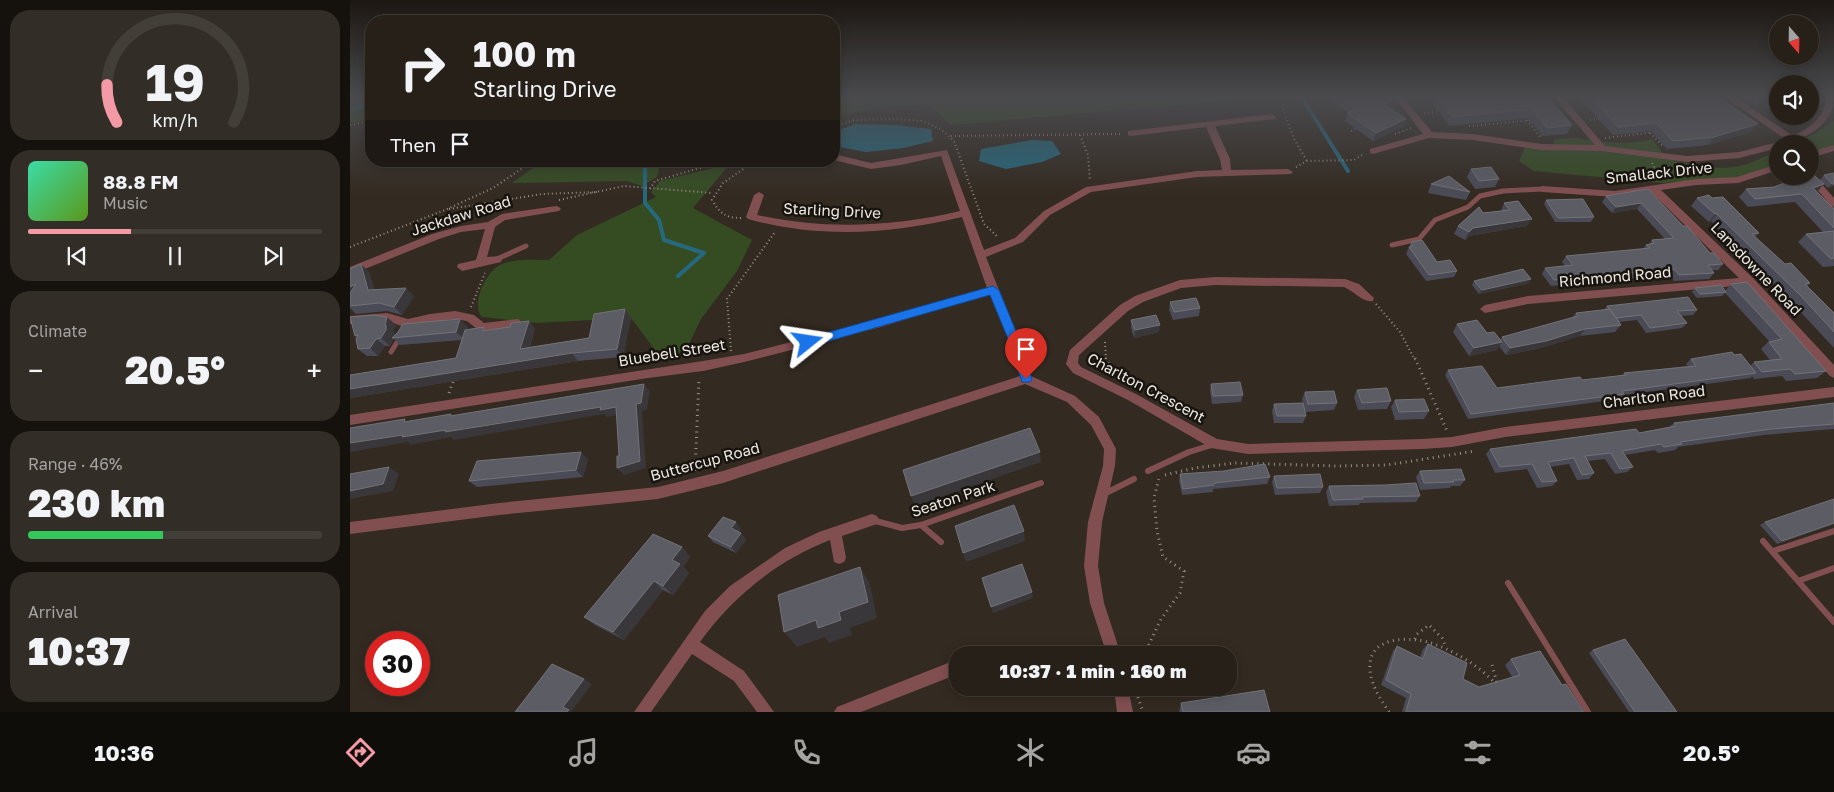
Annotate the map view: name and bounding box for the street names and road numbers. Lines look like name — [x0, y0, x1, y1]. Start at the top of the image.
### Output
street label: Smallack Drive — [1605, 157, 1713, 187]
street label: Jackdaw Road — [409, 191, 513, 239]
street label: Starling Drive — [783, 198, 882, 222]
street label: Lansdowne Road — [1708, 218, 1806, 319]
street label: Richmond Road — [1558, 262, 1672, 290]
street label: Bluebell Street — [617, 335, 727, 369]
street label: Charlton Crescent — [1085, 348, 1208, 426]
street label: Charlton Road — [1602, 381, 1706, 411]
street label: Buttercup Road — [648, 438, 761, 484]
street label: Seaton Park — [909, 476, 997, 520]

